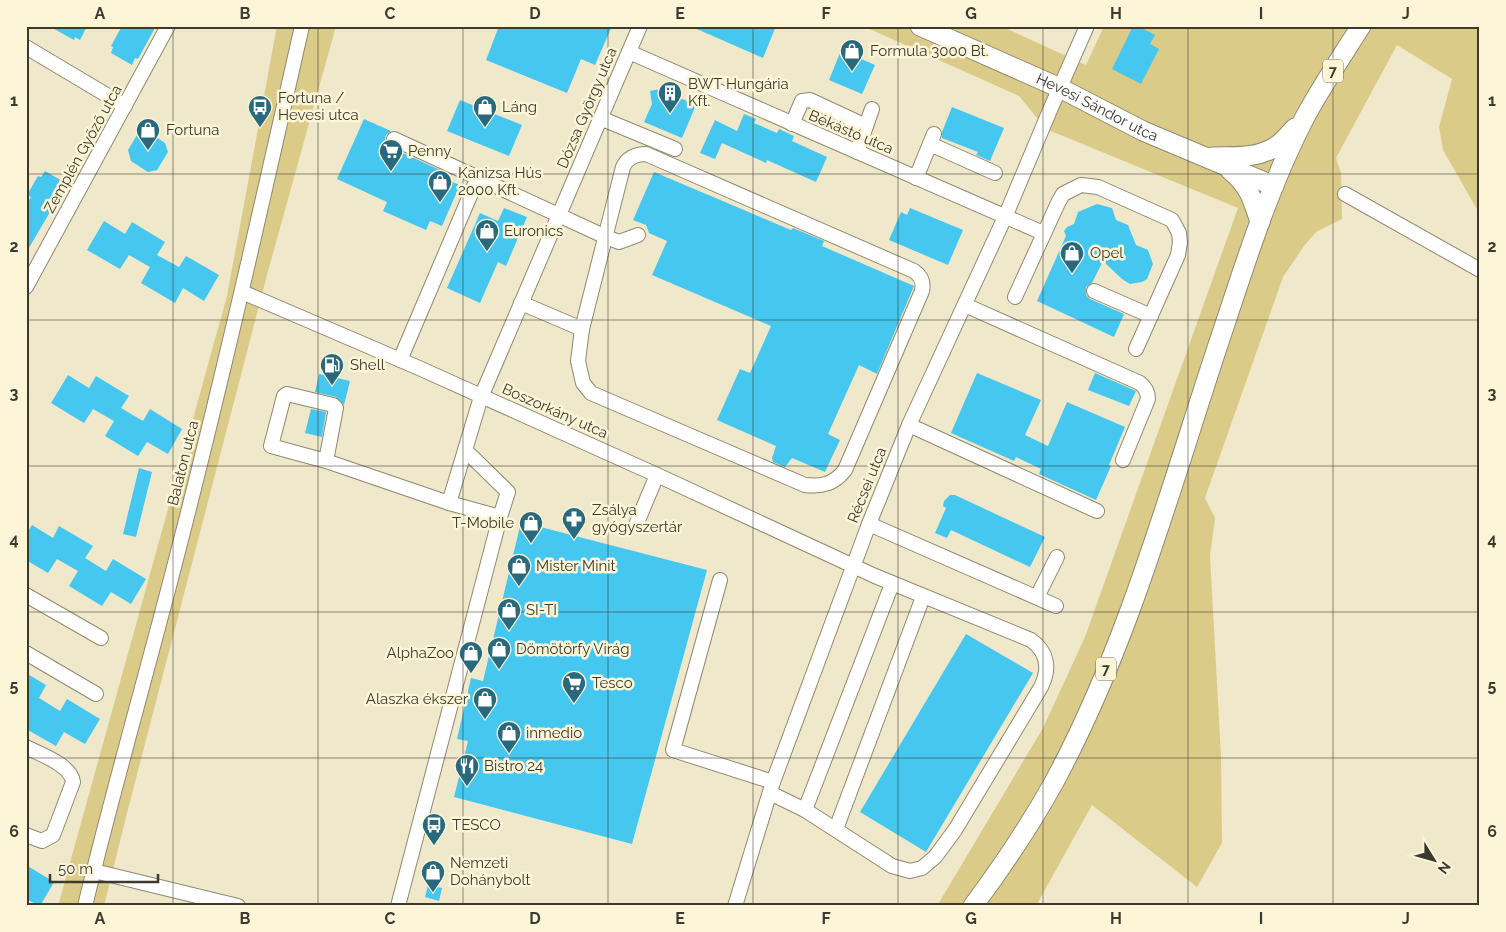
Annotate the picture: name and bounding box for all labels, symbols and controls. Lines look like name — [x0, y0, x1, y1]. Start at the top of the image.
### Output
text: A — [95, 4, 106, 23]
text: B — [240, 4, 251, 23]
text: C — [385, 4, 396, 23]
text: D — [529, 4, 541, 23]
text: E — [675, 4, 685, 23]
text: F — [821, 4, 831, 23]
text: G — [965, 4, 977, 23]
text: H — [1110, 4, 1122, 23]
text: I — [1259, 4, 1263, 23]
text: J — [1402, 4, 1410, 23]
shop icon: Formula 3000 Bt. — [839, 38, 865, 72]
place label: Formula 3000 Bt. — [870, 42, 988, 60]
street label: Dózsa György utca — [553, 45, 621, 171]
road number: 7 — [1323, 59, 1343, 82]
street label: Hevesi Sándor utca — [1033, 70, 1161, 145]
place label: BWT Hungária Kft. — [688, 75, 789, 110]
building icon: BWT Hungária Kft. — [657, 80, 683, 114]
street label: Zemplén Győző utca — [40, 82, 126, 216]
place label: Fortuna / Hevesi utca — [278, 89, 359, 124]
text: 1 — [10, 91, 18, 110]
text: 1 — [1488, 91, 1496, 110]
bus stop icon: Fortuna / Hevesi utca — [247, 94, 273, 128]
shop icon: Láng — [472, 94, 498, 128]
place label: Láng — [502, 98, 537, 116]
street label: Békástó utca — [806, 106, 896, 158]
shop icon: Fortuna — [135, 117, 161, 151]
place label: Fortuna — [166, 121, 219, 139]
supermarket icon: Penny — [378, 138, 404, 172]
place label: Penny — [408, 142, 451, 160]
place label: Kanizsa Hús 2000 Kft. — [458, 164, 542, 199]
shop icon: Kanizsa Hús 2000 Kft. — [427, 169, 453, 203]
shop icon: Euronics — [474, 218, 500, 252]
place label: Euronics — [504, 222, 563, 240]
text: 2 — [9, 237, 19, 256]
text: 2 — [1487, 237, 1497, 256]
shop icon: Opel — [1059, 240, 1085, 274]
place label: Opel — [1090, 244, 1124, 262]
fuel station icon: Shell — [319, 352, 345, 386]
place label: Shell — [350, 356, 386, 374]
street label: Boszorkány utca — [499, 380, 611, 442]
text: 3 — [10, 384, 19, 403]
text: 3 — [1488, 384, 1497, 403]
street label: Balaton utca — [164, 419, 202, 507]
street label: Récsei utca — [844, 445, 890, 525]
place label: Zsálya gyógyszertár — [592, 501, 683, 536]
pharmacy icon: Zsálya gyógyszertár — [561, 506, 587, 540]
shop icon: T-Mobile — [518, 510, 544, 544]
place label: T-Mobile — [452, 514, 514, 532]
text: 4 — [9, 530, 19, 549]
text: 4 — [1487, 530, 1497, 549]
shop icon: Mister Minit — [506, 553, 532, 587]
place label: Mister Minit — [536, 557, 616, 575]
shop icon: SI-TI — [496, 597, 522, 631]
place label: SI-TI — [526, 601, 557, 619]
shop icon: Dömötörfy Virág — [486, 636, 512, 670]
shop icon: AlphaZoo — [458, 640, 484, 674]
place label: Dömötörfy Virág — [516, 640, 629, 658]
place label: AlphaZoo — [387, 644, 454, 662]
road number: 7 — [1096, 658, 1116, 681]
supermarket icon: Tesco — [561, 670, 587, 704]
place label: Tesco — [592, 674, 633, 692]
text: 5 — [10, 676, 19, 695]
text: 5 — [1488, 676, 1497, 695]
shop icon: Alaszka ékszer — [472, 686, 498, 720]
place label: Alaszka ékszer — [366, 690, 469, 708]
shop icon: inmedio — [496, 720, 522, 754]
place label: inmedio — [526, 724, 582, 742]
restaurant icon: Bistro 24 — [454, 753, 480, 787]
place label: Bistro 24 — [484, 757, 543, 775]
bus stop icon: TESCO — [421, 812, 447, 846]
place label: TESCO — [452, 816, 501, 834]
text: 6 — [9, 822, 19, 841]
text: 6 — [1487, 822, 1497, 841]
north arrow — [1408, 834, 1458, 884]
scale bar — [50, 852, 158, 884]
place label: Nemzeti Dohánybolt — [450, 854, 531, 889]
shop icon: Nemzeti Dohánybolt — [420, 859, 446, 893]
text: N — [1435, 859, 1454, 877]
text: 50 m — [58, 860, 93, 878]
text: A — [95, 909, 106, 928]
text: B — [240, 909, 251, 928]
text: C — [385, 909, 396, 928]
text: D — [529, 909, 541, 928]
text: E — [675, 909, 685, 928]
text: F — [821, 909, 831, 928]
text: G — [965, 909, 977, 928]
text: H — [1110, 909, 1122, 928]
text: I — [1259, 909, 1263, 928]
text: J — [1402, 909, 1410, 928]

